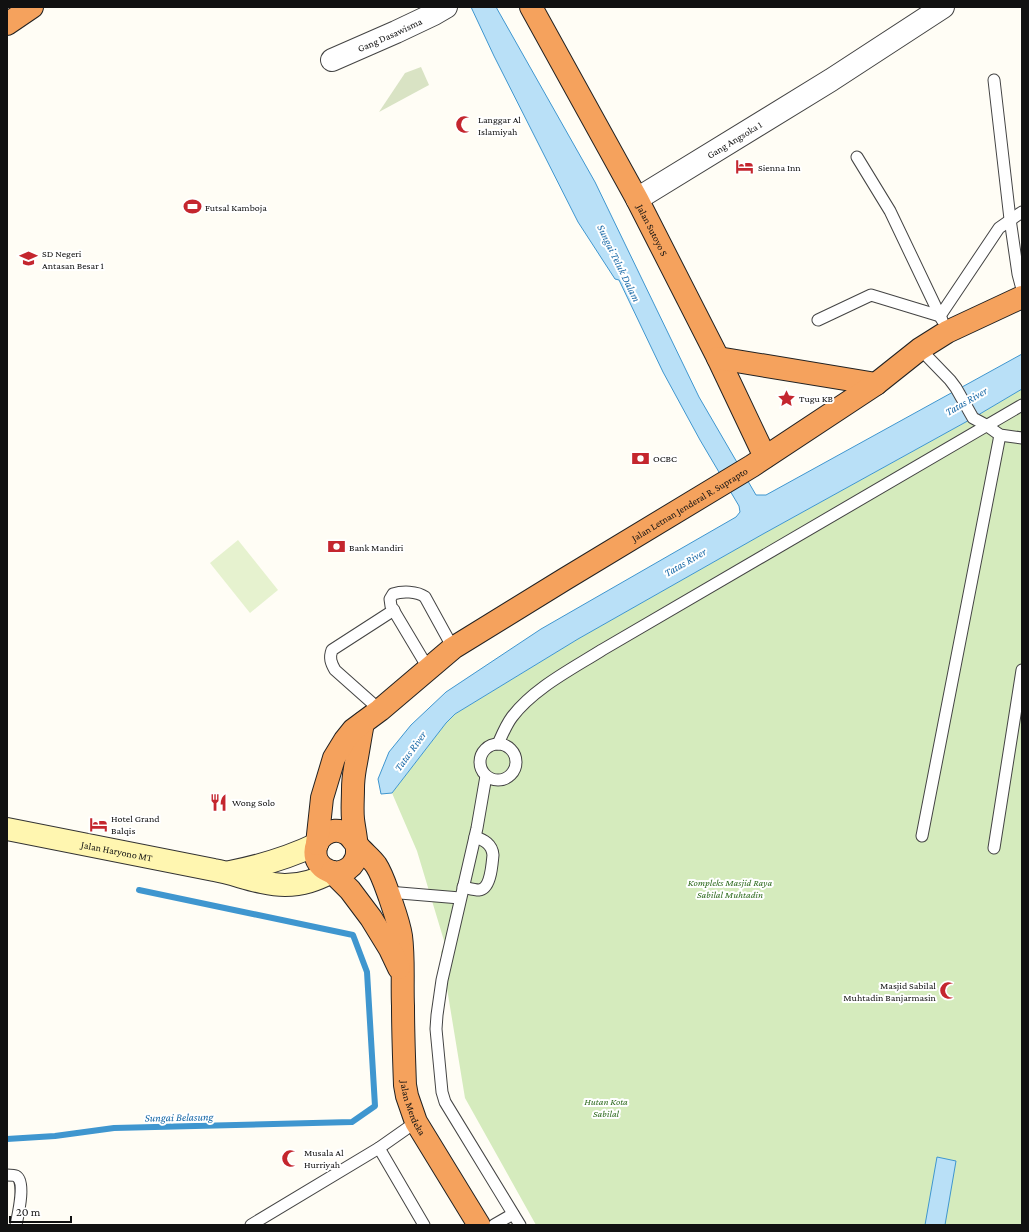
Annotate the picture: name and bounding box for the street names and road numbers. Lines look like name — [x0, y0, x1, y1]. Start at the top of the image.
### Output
street label: Gang Dasawisma — [356, 15, 424, 54]
street label: Gang Angsoka 1 — [705, 118, 764, 160]
street label: Jalan Sutoyo S — [635, 201, 671, 258]
street label: Jalan Letnan Jenderal R. Suprapto — [628, 465, 749, 544]
street label: Jalan Haryono MT — [79, 838, 154, 863]
street label: Jalan Merdeka — [399, 1080, 428, 1137]

